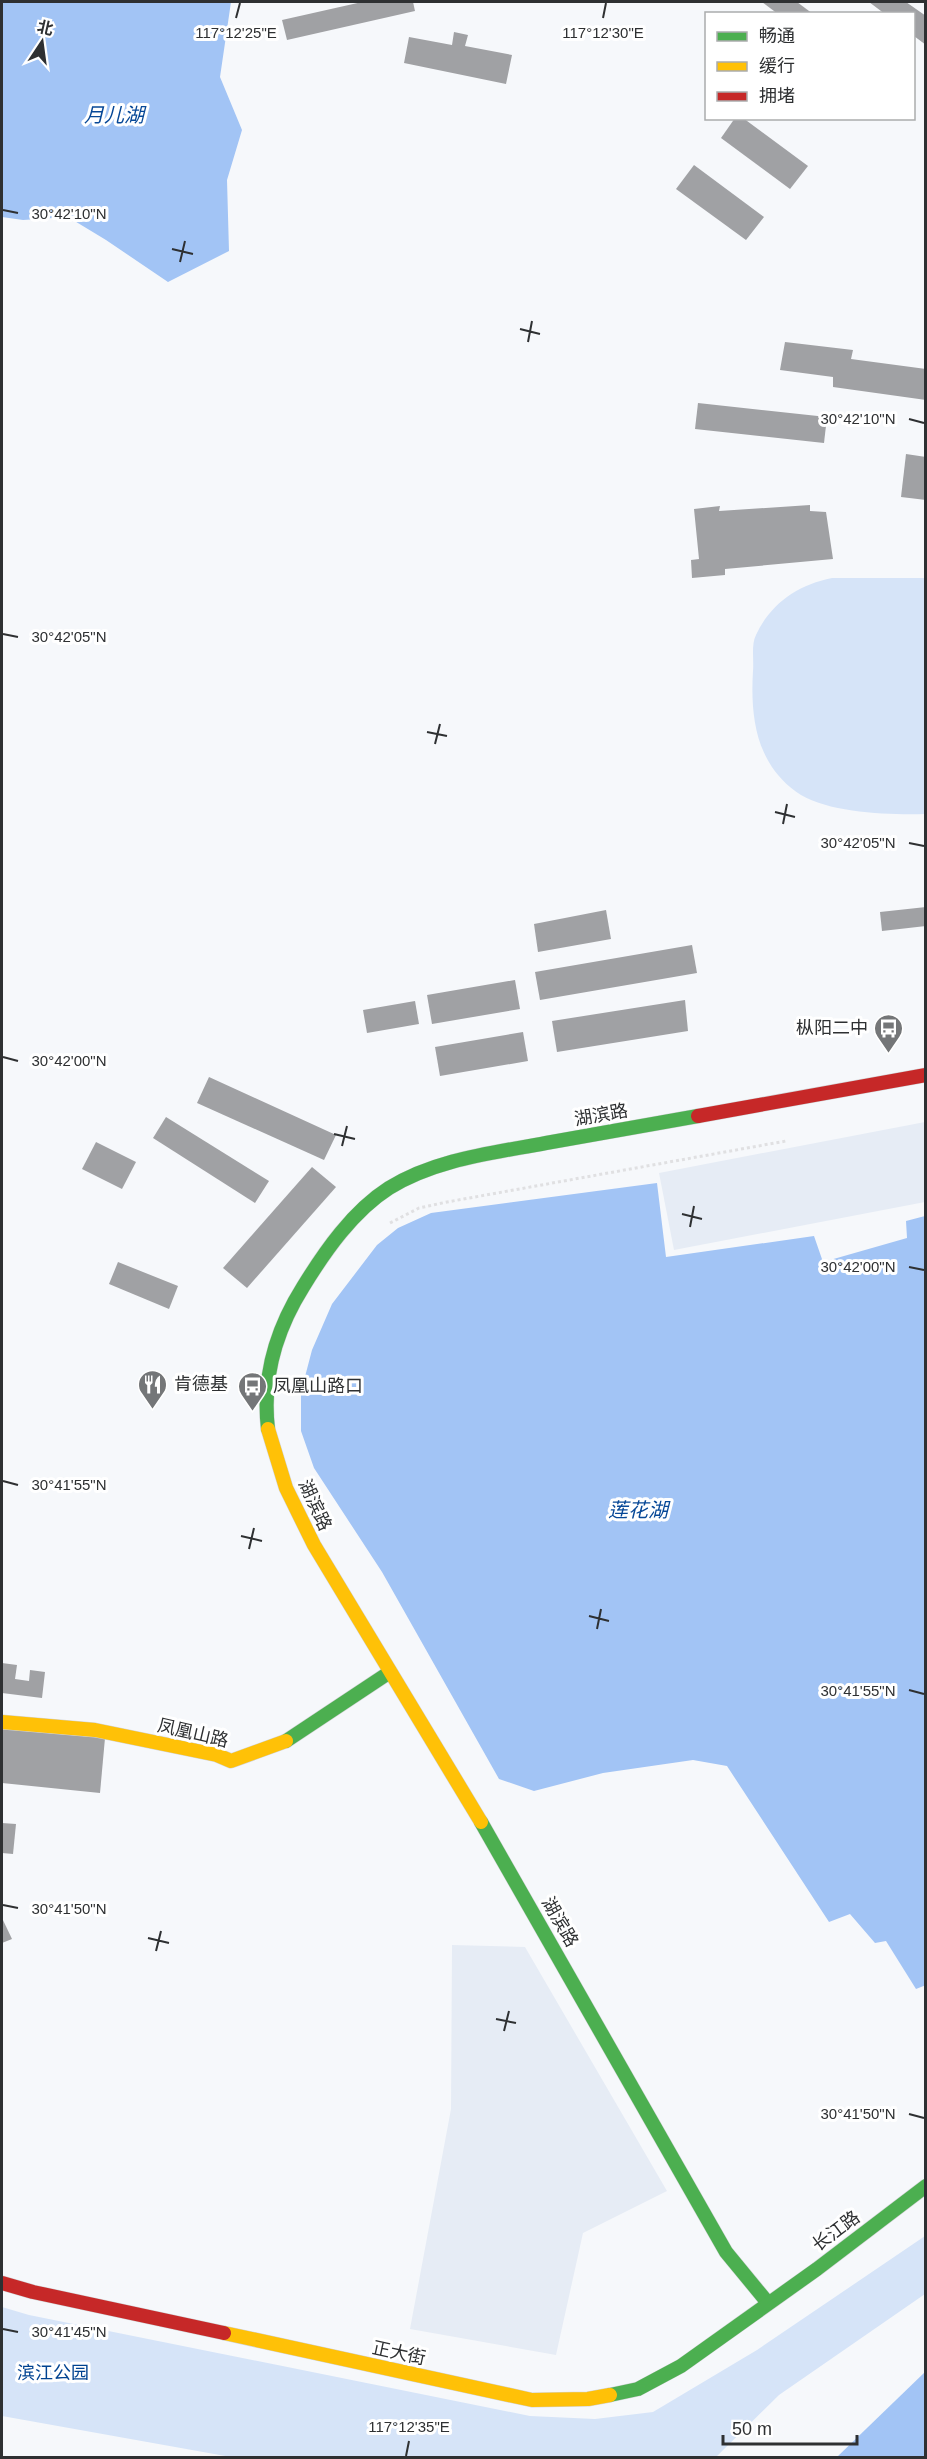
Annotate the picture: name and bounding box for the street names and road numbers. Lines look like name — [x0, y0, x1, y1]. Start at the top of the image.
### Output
street label: 湖滨路 — [573, 1100, 629, 1130]
street label: 湖滨路 — [295, 1476, 335, 1534]
street label: 凤凰山路 — [156, 1715, 230, 1751]
street label: 湖滨路 — [538, 1894, 582, 1950]
street label: 长江路 — [808, 2207, 864, 2255]
street label: 正大街 — [371, 2338, 427, 2368]

